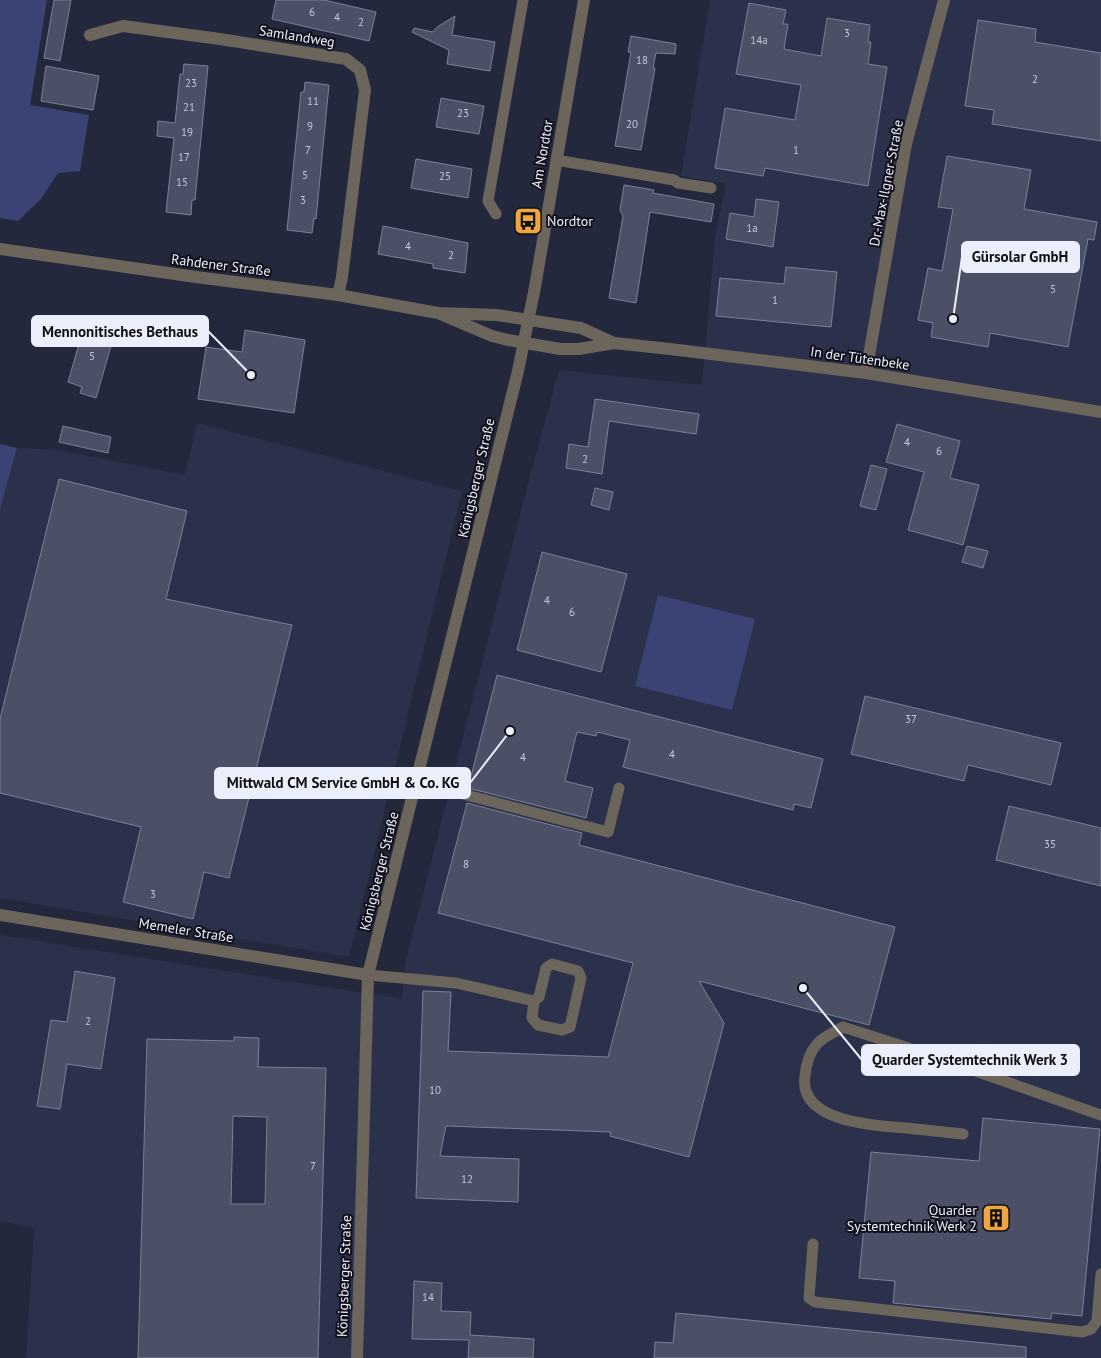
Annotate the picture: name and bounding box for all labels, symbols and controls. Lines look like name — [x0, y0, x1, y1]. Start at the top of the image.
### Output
house number: 6 — [309, 5, 315, 19]
house number: 4 — [334, 10, 340, 24]
house number: 2 — [358, 15, 364, 29]
street label: Samlandweg — [258, 21, 336, 51]
house number: 3 — [844, 26, 850, 40]
house number: 14a — [750, 33, 768, 47]
house number: 18 — [636, 53, 648, 67]
house number: 2 — [1032, 72, 1038, 86]
house number: 23 — [185, 76, 197, 90]
house number: 11 — [307, 94, 319, 108]
house number: 21 — [183, 100, 195, 114]
house number: 23 — [457, 106, 469, 120]
house number: 20 — [626, 117, 638, 131]
street label: Am Nordtor — [527, 118, 557, 190]
street label: Dr.-Max-Ilgner-Straße — [865, 118, 907, 248]
house number: 9 — [307, 119, 313, 133]
house number: 19 — [181, 125, 193, 139]
house number: 7 — [305, 143, 311, 157]
house number: 1 — [793, 143, 799, 157]
house number: 17 — [178, 150, 190, 164]
house number: 5 — [302, 168, 308, 182]
house number: 25 — [439, 169, 451, 183]
house number: 15 — [176, 175, 188, 189]
house number: 3 — [300, 193, 306, 207]
bus stop icon: Nordtor — [513, 206, 543, 236]
place label: Nordtor — [547, 212, 593, 230]
house number: 1a — [746, 221, 758, 235]
house number: 4 — [405, 239, 411, 253]
callout: Gürsolar GmbH — [962, 242, 1079, 272]
text: Gürsolar GmbH — [972, 247, 1068, 266]
house number: 2 — [448, 248, 454, 262]
street label: Rahdener Straße — [170, 250, 272, 280]
house number: 5 — [1050, 282, 1056, 296]
house number: 1 — [772, 293, 778, 307]
callout: Mennonitisches Bethaus — [32, 316, 208, 346]
text: Mennonitisches Bethaus — [42, 322, 198, 341]
street label: In der Tütenbeke — [809, 342, 911, 374]
house number: 5 — [89, 349, 95, 363]
street label: Königsberger Straße — [454, 417, 498, 539]
house number: 4 — [904, 435, 910, 449]
house number: 6 — [936, 444, 942, 458]
house number: 2 — [582, 452, 588, 466]
house number: 4 — [544, 593, 550, 607]
house number: 6 — [569, 605, 575, 619]
house number: 37 — [905, 712, 917, 726]
house number: 4 — [669, 747, 675, 761]
house number: 4 — [520, 750, 526, 764]
callout: Mittwald CM Service GmbH & Co. KG — [215, 768, 470, 798]
text: Mittwald CM Service GmbH & Co. KG — [227, 773, 459, 792]
street label: Königsberger Straße — [356, 810, 402, 932]
house number: 35 — [1044, 837, 1056, 851]
house number: 8 — [463, 857, 469, 871]
house number: 3 — [150, 887, 156, 901]
street label: Memeler Straße — [137, 914, 235, 946]
house number: 2 — [85, 1014, 91, 1028]
callout: Quarder Systemtechnik Werk 3 — [862, 1045, 1079, 1075]
text: Quarder Systemtechnik Werk 3 — [872, 1050, 1068, 1069]
house number: 10 — [429, 1083, 441, 1097]
house number: 7 — [310, 1159, 316, 1173]
house number: 12 — [461, 1172, 473, 1186]
place label: Quarder Systemtechnik Werk 2 — [847, 1201, 977, 1235]
building icon: Quarder Systemtechnik Werk 2 — [981, 1203, 1011, 1233]
street label: Königsberger Straße — [333, 1215, 355, 1337]
house number: 14 — [422, 1290, 434, 1304]

